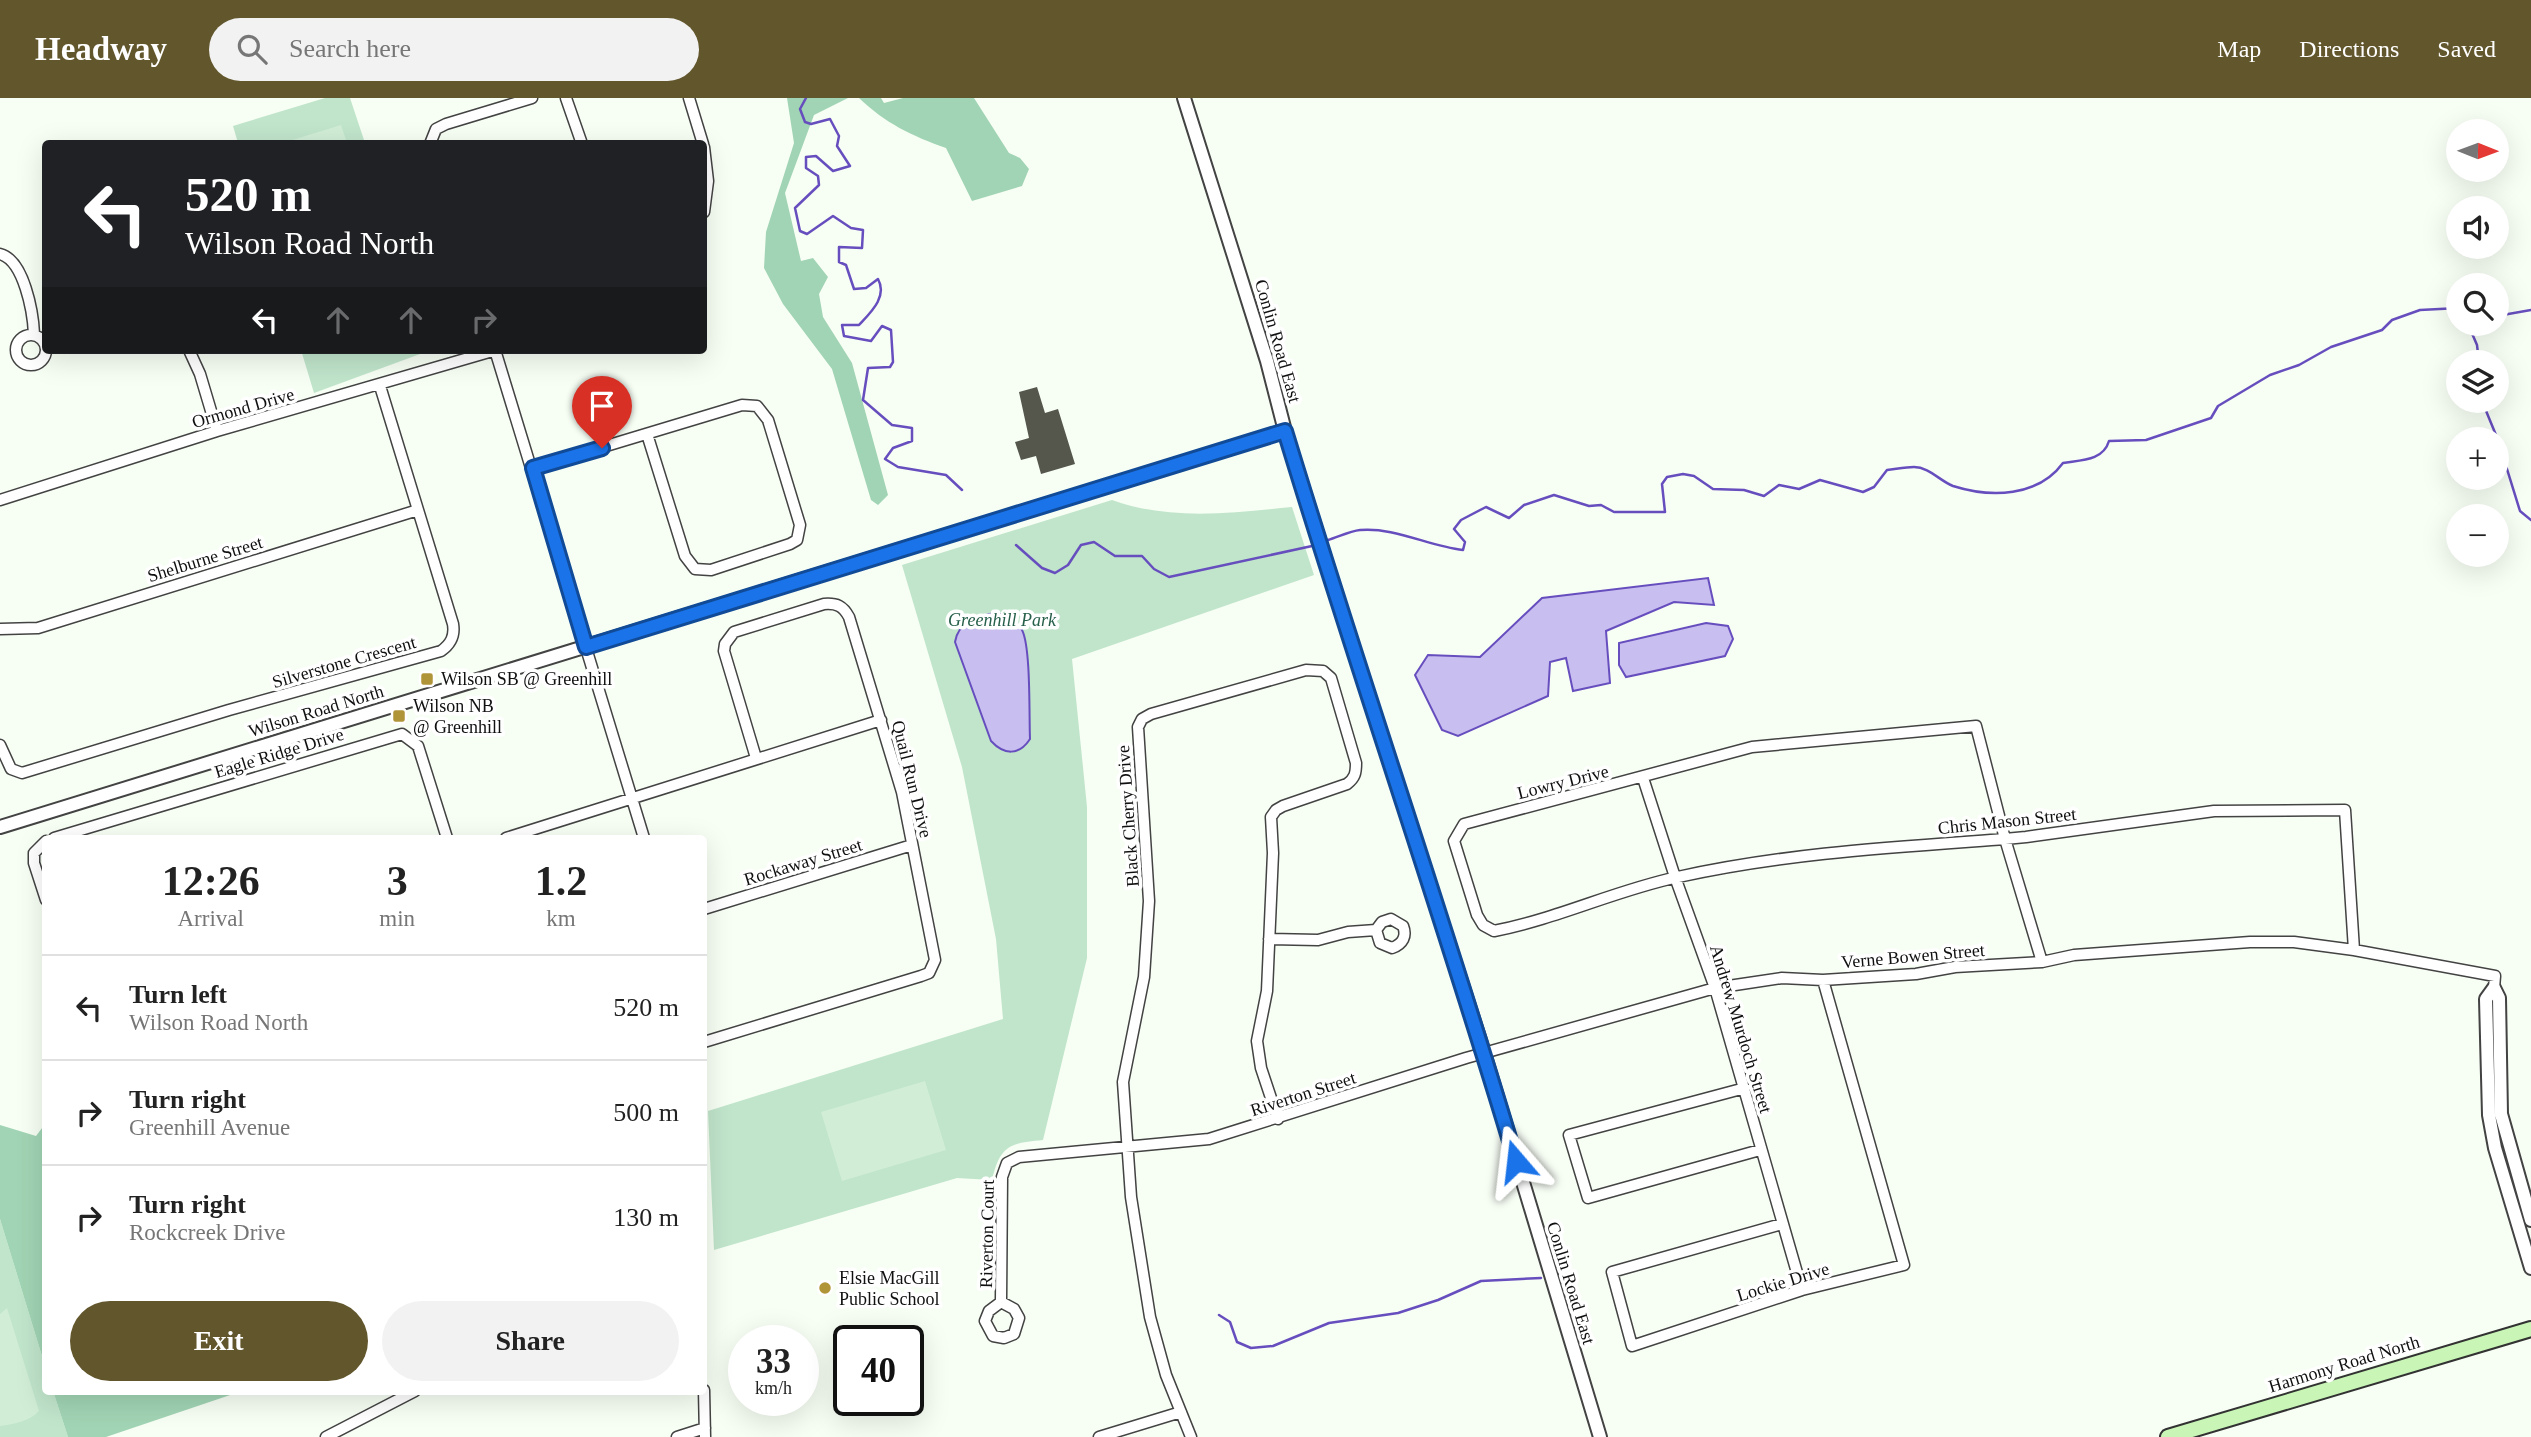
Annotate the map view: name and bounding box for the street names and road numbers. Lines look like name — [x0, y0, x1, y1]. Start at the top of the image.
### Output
street label: Conlin Road East — [1251, 277, 1305, 405]
street label: Ormond Drive — [190, 384, 296, 432]
street label: Shelburne Street — [145, 532, 265, 586]
street label: Silverstone Crescent — [270, 632, 418, 692]
street label: Wilson Road North — [246, 681, 386, 741]
street label: Quail Run Drive — [888, 718, 936, 840]
street label: Eagle Ridge Drive — [212, 724, 346, 782]
street label: Black Cherry Drive — [1113, 744, 1143, 888]
street label: Lowry Drive — [1515, 761, 1611, 803]
street label: Chris Mason Street — [1937, 804, 2077, 838]
street label: Rockaway Street — [742, 835, 864, 889]
street label: Verne Bowen Street — [1840, 940, 1986, 972]
street label: Andrew Murdoch Street — [1706, 942, 1776, 1116]
street label: Riverton Street — [1248, 1068, 1358, 1120]
street label: Riverton Court — [976, 1180, 998, 1288]
street label: Conlin Road East — [1543, 1219, 1599, 1347]
street label: Lockie Drive — [1734, 1258, 1832, 1306]
street label: Harmony Road North — [2266, 1331, 2422, 1397]

